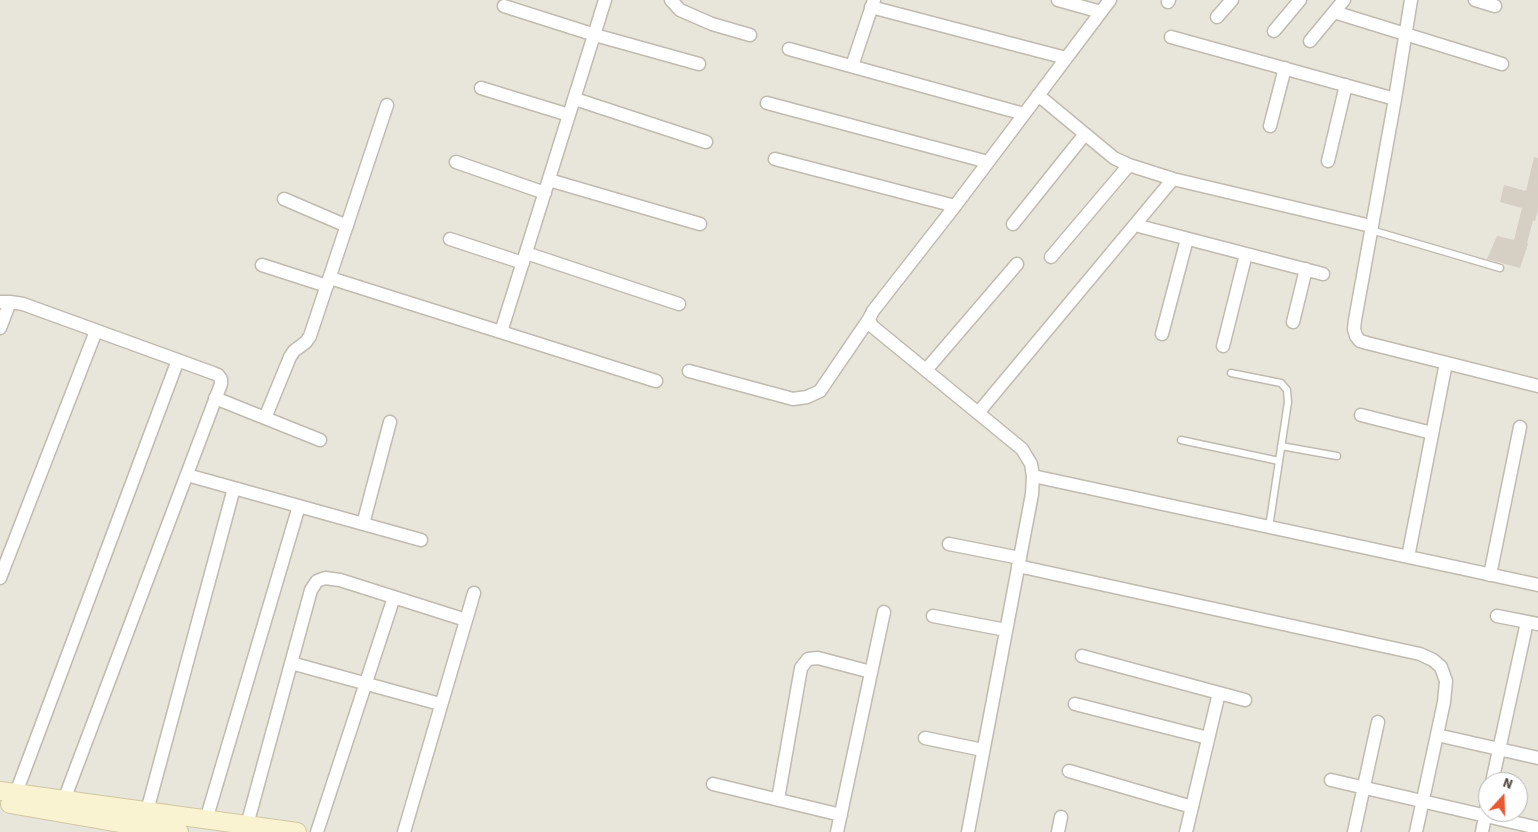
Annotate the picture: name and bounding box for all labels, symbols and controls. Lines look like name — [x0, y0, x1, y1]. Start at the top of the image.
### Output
north arrow — [1478, 772, 1528, 822]
text: N — [1500, 773, 1516, 795]

